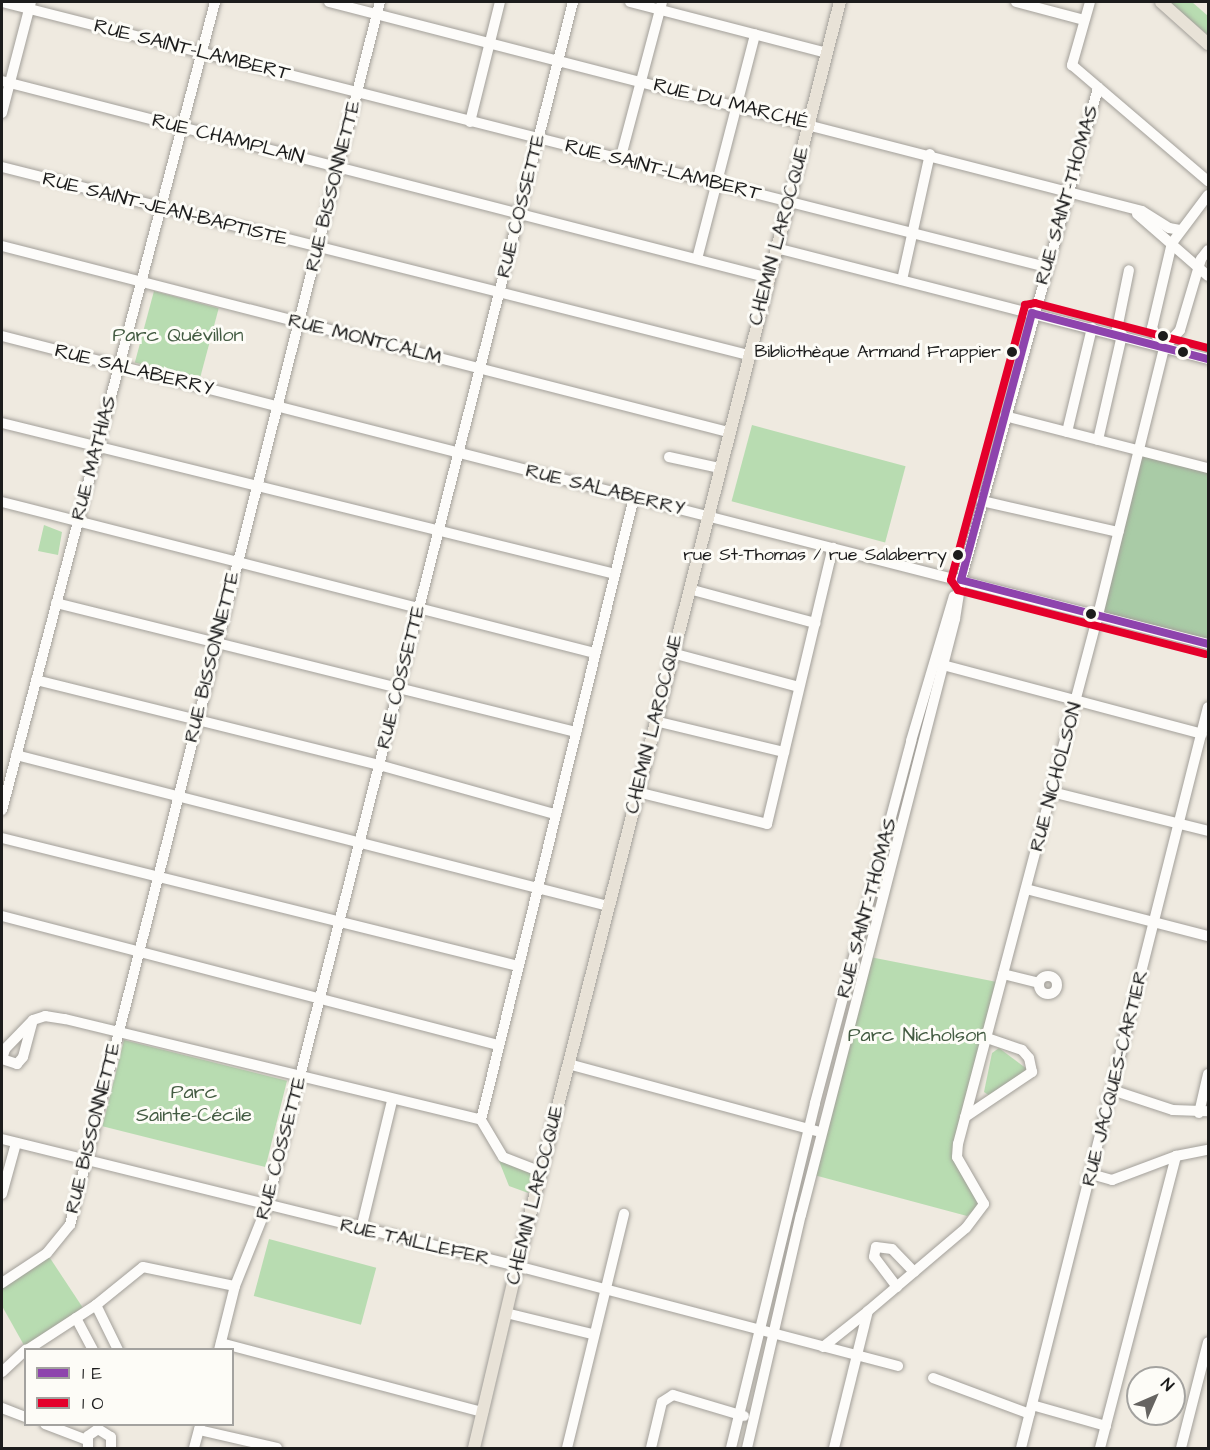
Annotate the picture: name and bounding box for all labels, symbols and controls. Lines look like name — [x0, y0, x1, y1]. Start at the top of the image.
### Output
street label: RUE SAINT-LAMBERT — [91, 14, 293, 86]
street label: RUE DU MARCHÉ — [651, 73, 811, 135]
street label: RUE BISSONNETTE — [300, 98, 366, 274]
street label: RUE SAINT-THOMAS — [1030, 103, 1104, 287]
street label: RUE CHAMPLAIN — [149, 108, 307, 170]
street label: RUE COSSETTE — [492, 132, 550, 280]
street label: RUE SAINT-LAMBERT — [562, 134, 764, 206]
street label: CHEMIN LAROCQUE — [744, 144, 814, 328]
street label: RUE SAINT-JEAN-BAPTISTE — [40, 167, 290, 251]
street label: RUE MONTCALM — [286, 308, 444, 370]
park label: Parc Quévillon — [113, 323, 243, 347]
unlabelled marker — [1157, 330, 1169, 342]
street label: RUE SALABERRY — [52, 339, 216, 401]
place label: Bibliothèque Armand Frappier — [754, 341, 1001, 363]
marker: Bibliothèque Armand Frappier — [1006, 346, 1018, 358]
unlabelled marker — [1177, 346, 1189, 358]
street label: RUE MATHIAS — [66, 393, 122, 523]
street label: RUE SALABERRY — [523, 459, 687, 521]
place label: rue St-Thomas / rue Salaberry — [683, 544, 947, 566]
marker: rue St-Thomas / rue Salaberry — [952, 549, 964, 561]
street label: RUE BISSONNETTE — [179, 569, 245, 745]
street label: RUE COSSETTE — [372, 603, 430, 751]
unlabelled marker — [1085, 608, 1097, 620]
street label: CHEMIN LAROCQUE — [620, 632, 688, 816]
street label: RUE NICHOLSON — [1025, 700, 1087, 854]
street label: RUE SAINT-THOMAS — [831, 815, 903, 1001]
street label: RUE JACQUES-CARTIER — [1076, 967, 1154, 1189]
park label: Parc Nicholson — [848, 1023, 986, 1047]
street label: RUE BISSONNETTE — [60, 1040, 126, 1216]
street label: RUE COSSETTE — [250, 1074, 312, 1222]
park label: Parc Sainte-Cécile — [136, 1080, 252, 1127]
street label: CHEMIN LAROCQUE — [501, 1103, 569, 1287]
street label: RUE TAILLEFER — [338, 1213, 492, 1271]
legend — [24, 1348, 234, 1426]
text: 1 E — [82, 1361, 102, 1386]
north arrow — [1126, 1366, 1186, 1426]
text: N — [1156, 1373, 1179, 1396]
text: 1 O — [82, 1391, 104, 1416]

